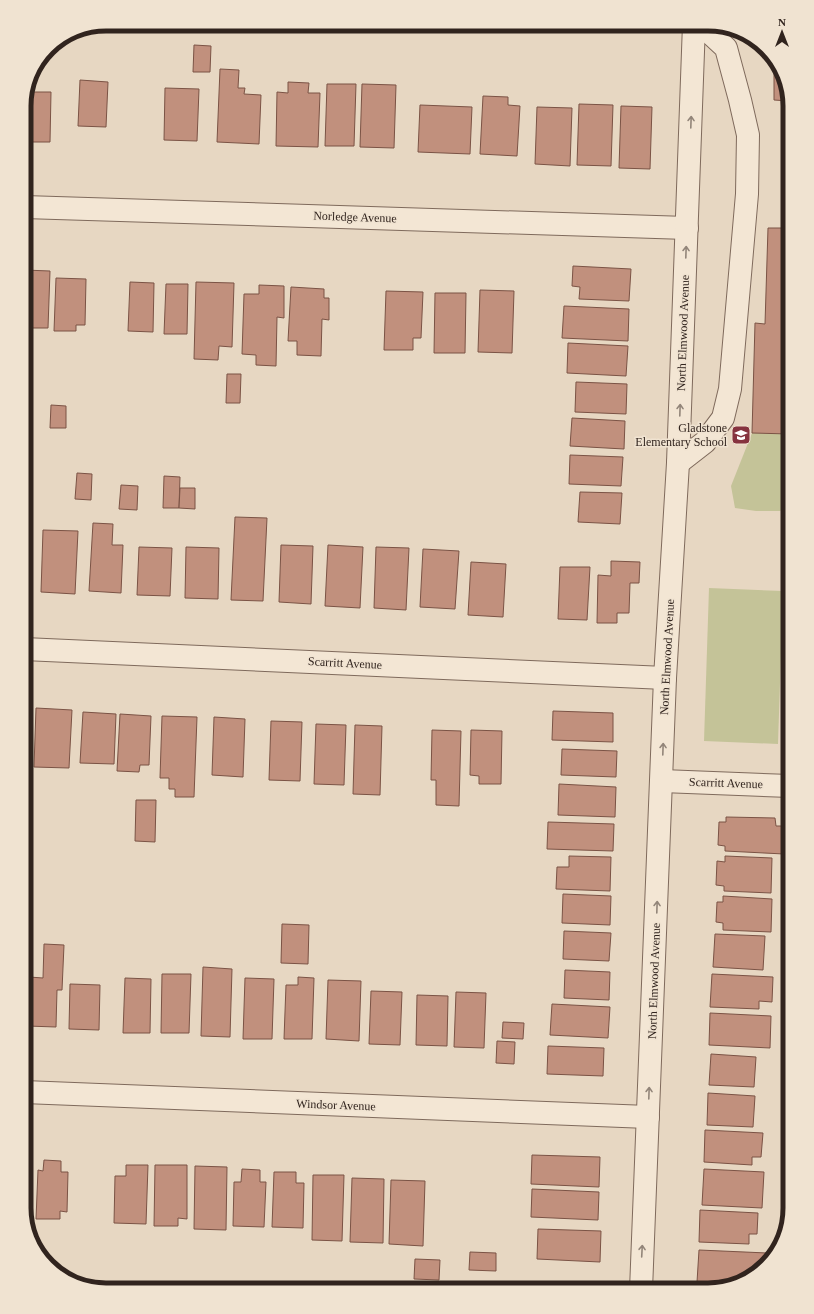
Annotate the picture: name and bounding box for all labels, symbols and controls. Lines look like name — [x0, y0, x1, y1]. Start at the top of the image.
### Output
north arrow — [762, 12, 802, 52]
text: N — [778, 16, 786, 28]
one-way arrow — [687, 116, 694, 129]
street label: Norledge Avenue — [313, 209, 397, 225]
one-way arrow — [682, 246, 690, 259]
street label: North Elmwood Avenue — [674, 275, 692, 391]
one-way arrow — [676, 404, 684, 417]
place label: Gladstone Elementary School — [635, 421, 728, 449]
school or university icon: Gladstone Elementary School — [730, 424, 752, 446]
street label: North Elmwood Avenue — [657, 598, 677, 716]
street label: Scarritt Avenue — [308, 654, 382, 672]
one-way arrow — [659, 743, 666, 756]
street label: Scarritt Avenue — [689, 775, 763, 791]
one-way arrow — [653, 901, 660, 914]
street label: North Elmwood Avenue — [645, 923, 663, 1039]
one-way arrow — [645, 1087, 653, 1100]
street label: Windsor Avenue — [296, 1097, 376, 1113]
one-way arrow — [639, 1245, 646, 1258]

